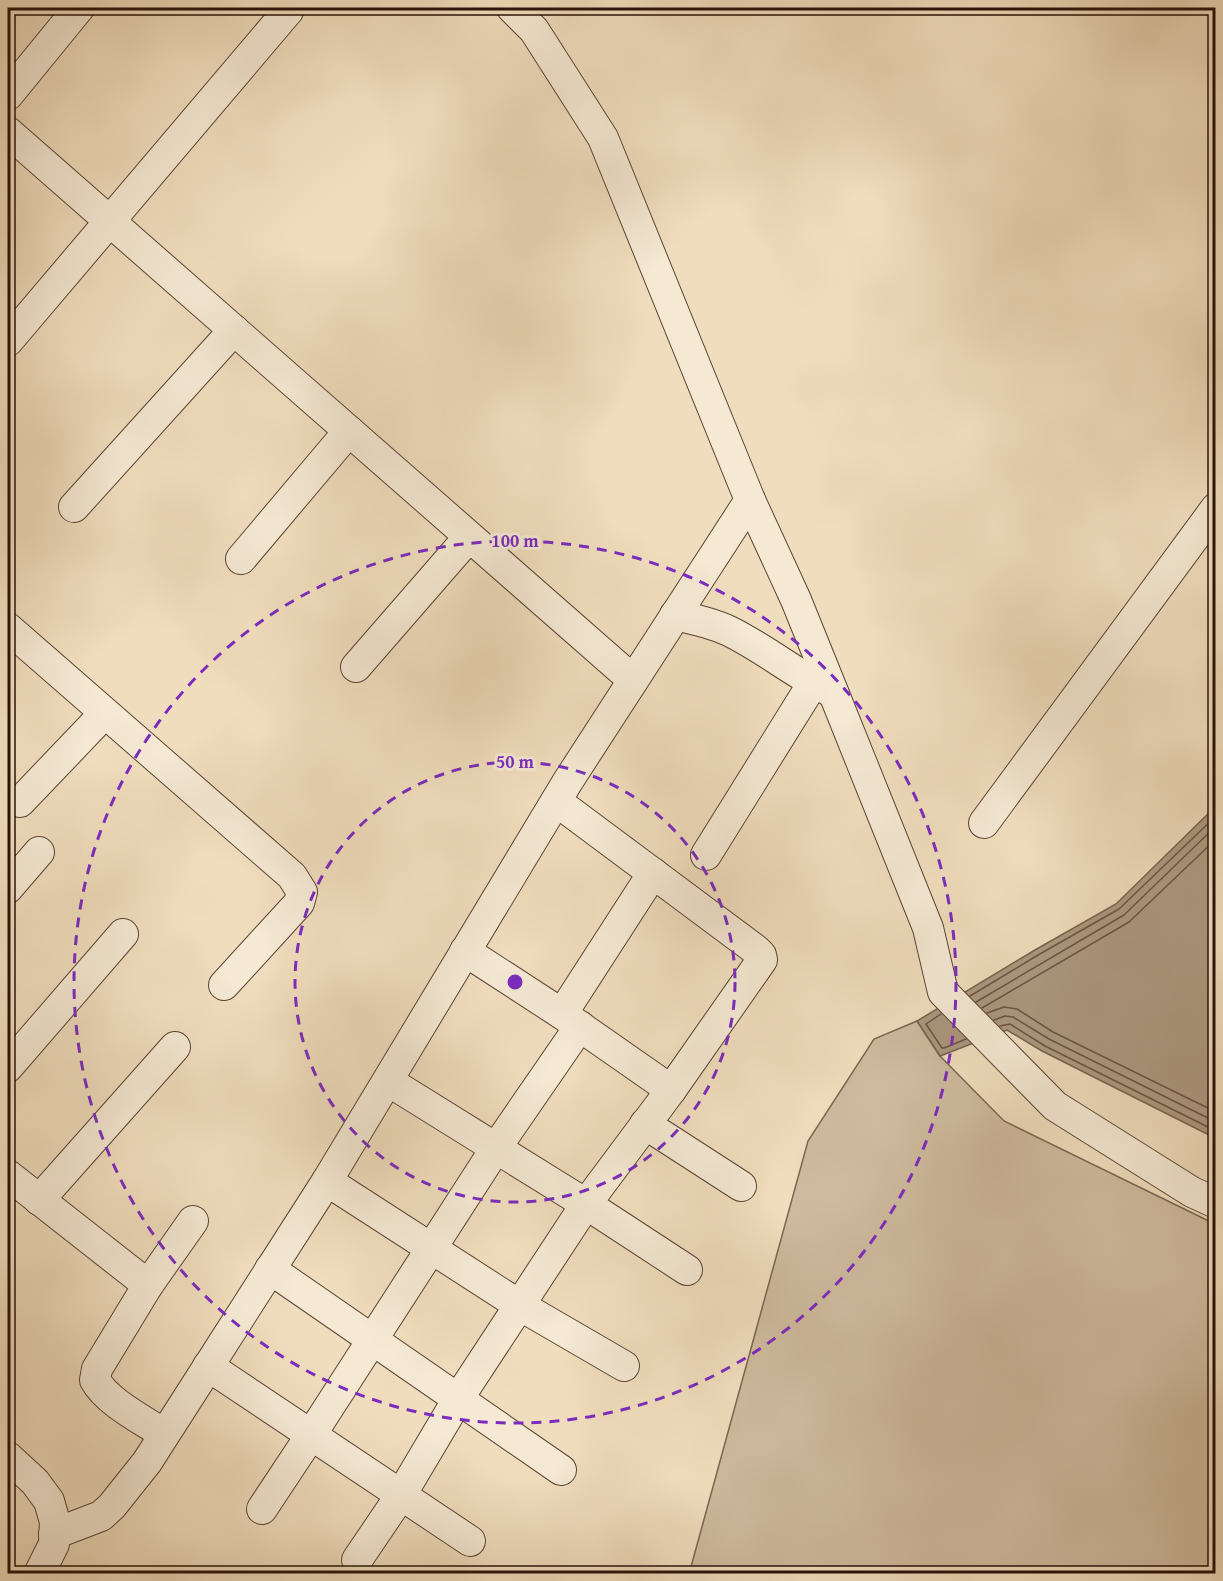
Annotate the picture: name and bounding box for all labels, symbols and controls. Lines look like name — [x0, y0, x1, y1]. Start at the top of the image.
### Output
text: 100 m — [491, 527, 539, 554]
text: 50 m — [496, 748, 535, 775]
centre of rings — [505, 972, 525, 992]

